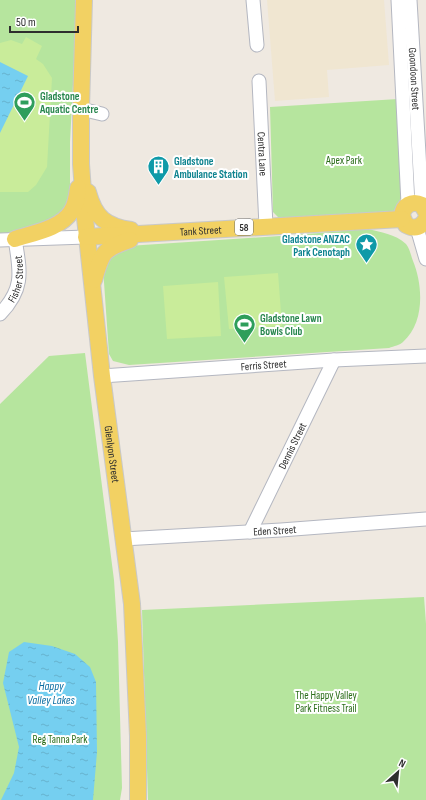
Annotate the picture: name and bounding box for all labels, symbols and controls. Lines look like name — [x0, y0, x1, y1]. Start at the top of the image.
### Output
scale bar — [10, 8, 78, 34]
text: 50 m — [16, 15, 36, 30]
street label: Goondoon Street — [406, 47, 422, 111]
sports icon: Gladstone Aquatic Centre — [12, 89, 38, 122]
place label: Gladstone Aquatic Centre — [39, 90, 99, 116]
street label: Centra Lane — [254, 131, 270, 176]
building icon: Gladstone Ambulance Station — [146, 154, 172, 187]
park label: Apex Park — [325, 154, 363, 167]
place label: Gladstone Ambulance Station — [173, 155, 248, 181]
road number: 58 — [235, 219, 253, 235]
street label: Tank Street — [180, 223, 223, 239]
place icon: Gladstone ANZAC Park Cenotaph — [353, 232, 379, 265]
place label: Gladstone ANZAC Park Cenotaph — [282, 233, 350, 259]
street label: Fisher Street — [5, 254, 26, 305]
sports icon: Gladstone Lawn Bowls Club — [231, 311, 257, 344]
place label: Gladstone Lawn Bowls Club — [260, 312, 322, 338]
street label: Ferris Street — [240, 357, 288, 373]
street label: Dennis Street — [276, 420, 310, 471]
street label: Glenlyon Street — [102, 425, 122, 484]
street label: Eden Street — [253, 523, 297, 539]
water label: Happy Valley Lakes — [27, 679, 75, 708]
park label: The Happy Valley Park Fitness Trail — [295, 689, 358, 715]
park label: Reg Tanna Park — [33, 733, 88, 746]
north arrow — [378, 752, 418, 792]
text: N — [397, 756, 408, 771]

